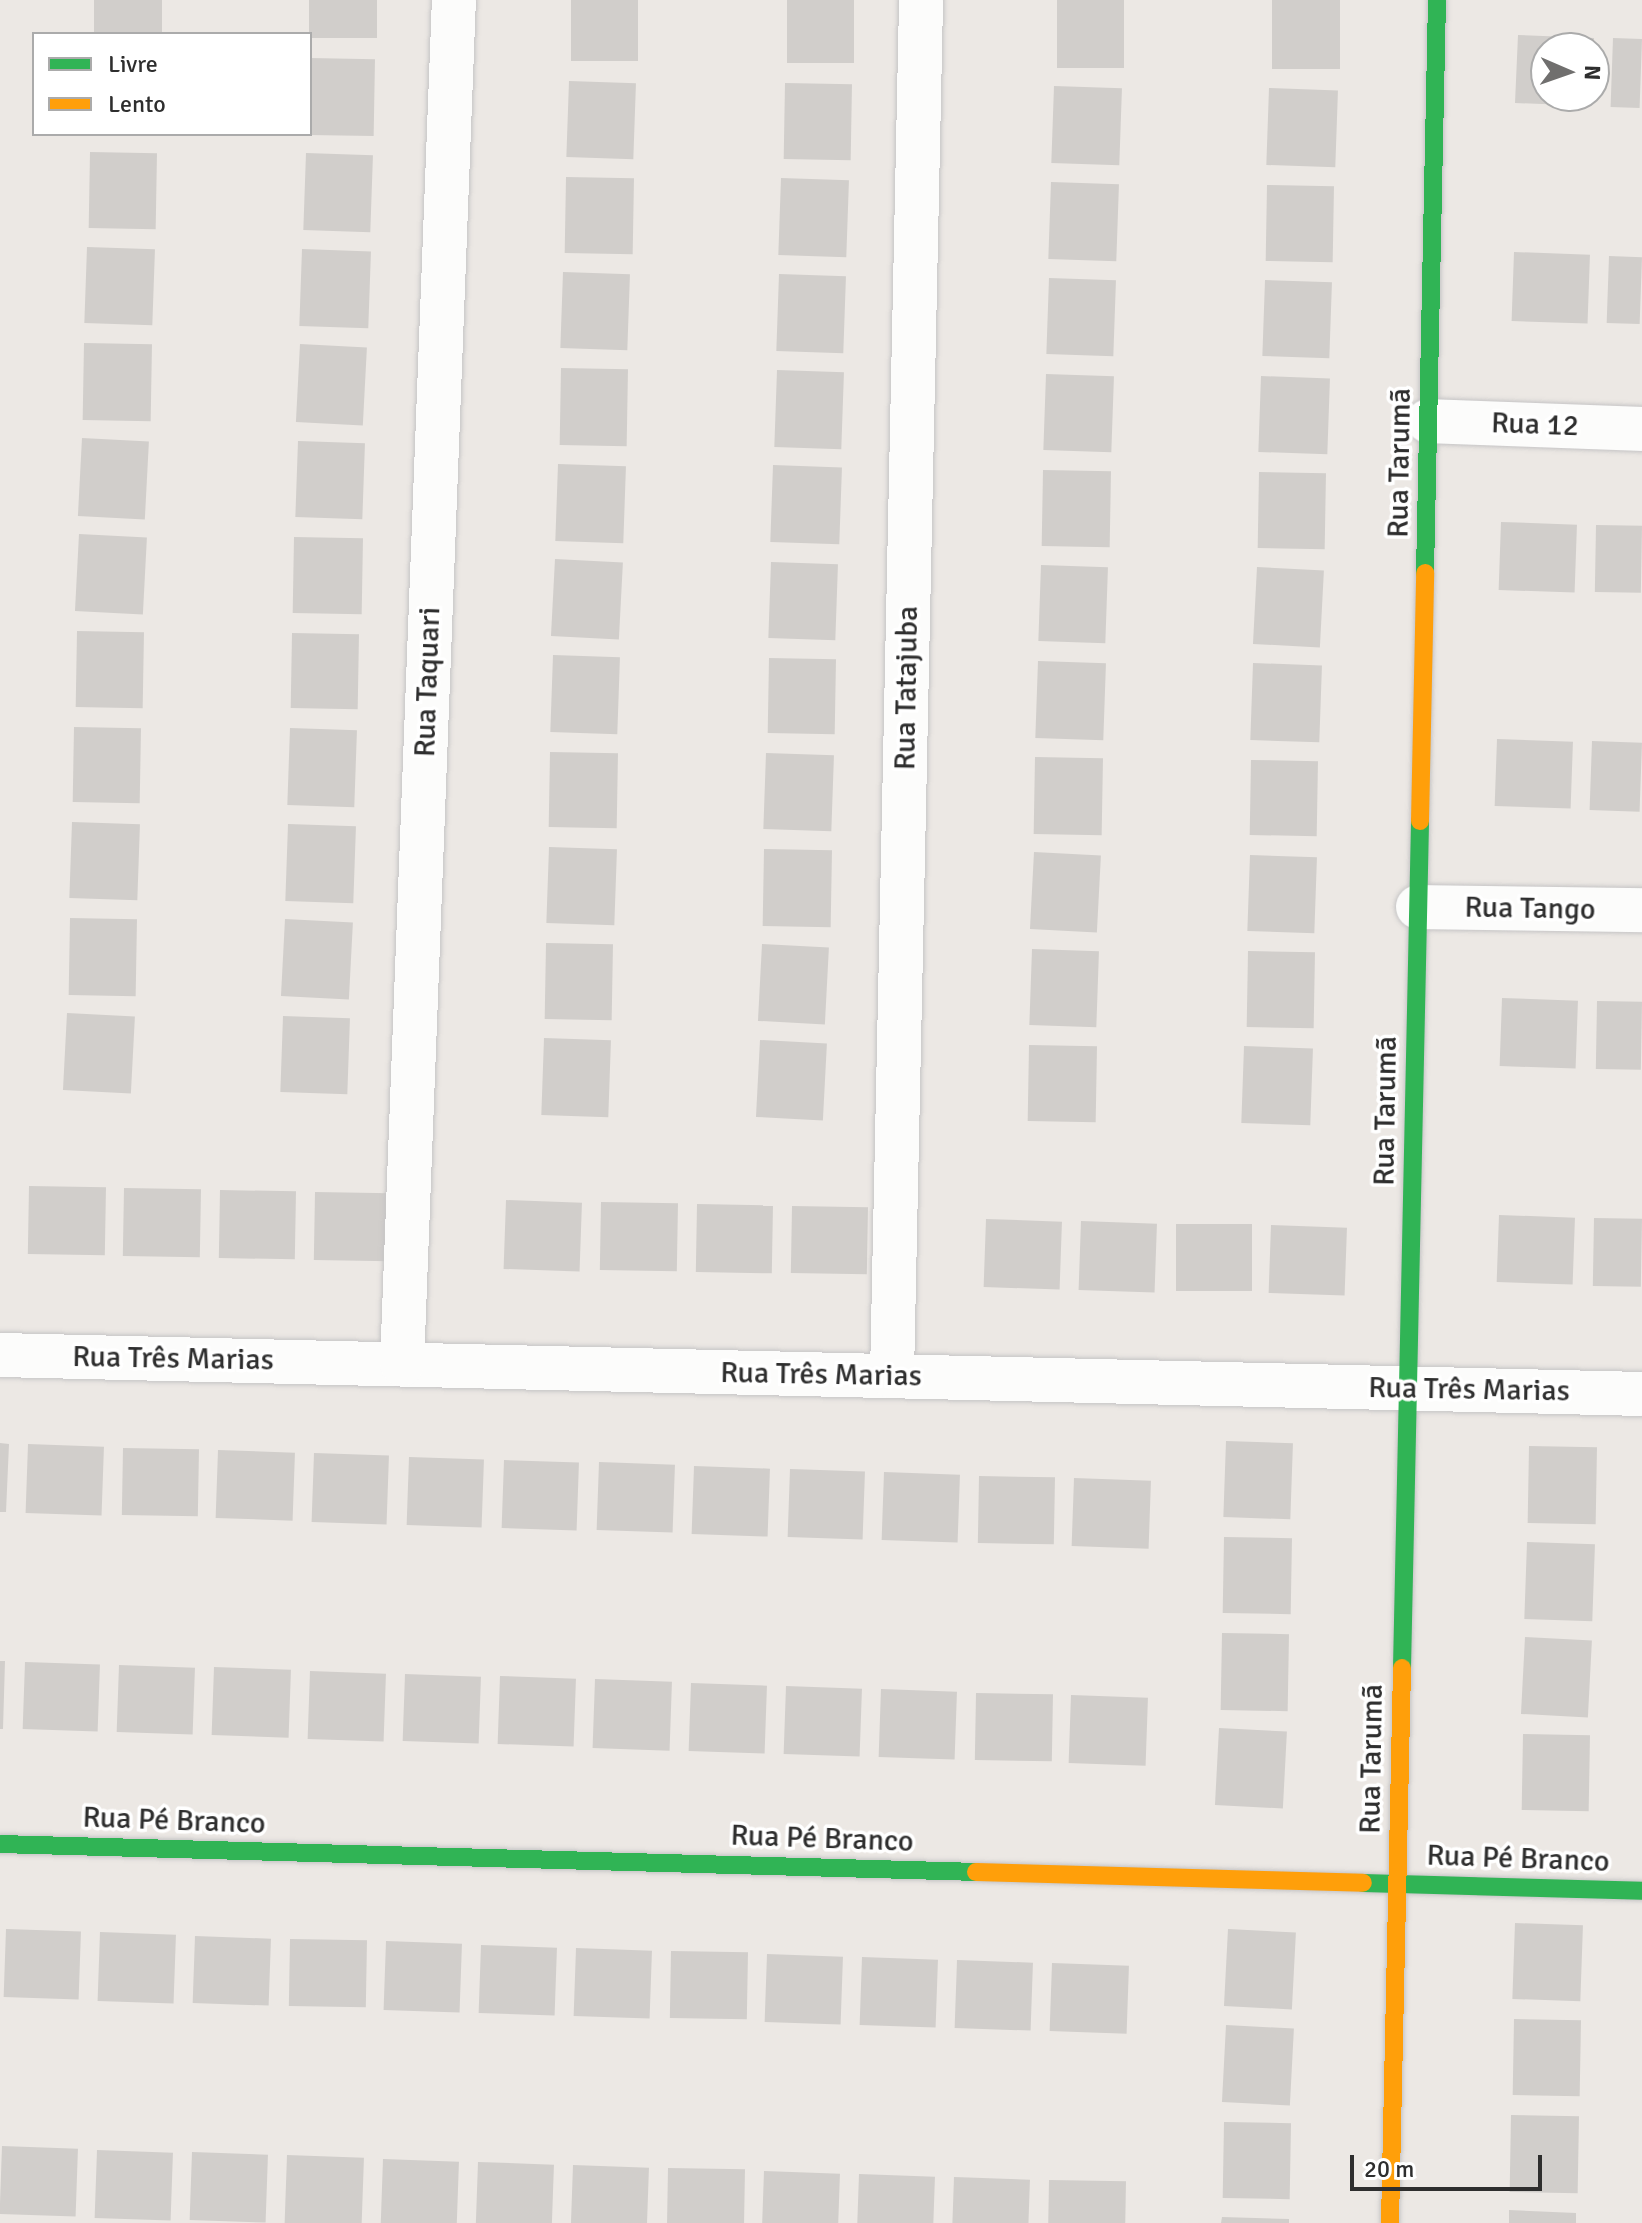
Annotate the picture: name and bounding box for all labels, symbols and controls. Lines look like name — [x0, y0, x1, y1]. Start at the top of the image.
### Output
legend — [32, 32, 312, 136]
north arrow — [1530, 32, 1610, 112]
text: Livre — [108, 49, 158, 79]
text: N — [1579, 65, 1606, 81]
text: Lento — [108, 89, 166, 119]
street label: Rua Tarumã — [1381, 388, 1419, 538]
street label: Rua 12 — [1490, 405, 1580, 445]
street label: Rua Tatajuba — [888, 605, 926, 771]
street label: Rua Taquari — [407, 606, 449, 758]
street label: Rua Tango — [1464, 890, 1596, 928]
street label: Rua Tarumã — [1367, 1036, 1405, 1186]
street label: Rua Três Marias — [72, 1339, 274, 1379]
street label: Rua Três Marias — [720, 1355, 922, 1395]
street label: Rua Três Marias — [1368, 1370, 1570, 1410]
street label: Rua Tarumã — [1353, 1684, 1391, 1834]
street label: Rua Pé Branco — [82, 1800, 266, 1842]
street label: Rua Pé Branco — [730, 1818, 914, 1860]
street label: Rua Pé Branco — [1426, 1838, 1610, 1880]
scale bar — [1354, 2139, 1546, 2189]
text: 20 m — [1364, 2154, 1414, 2184]

